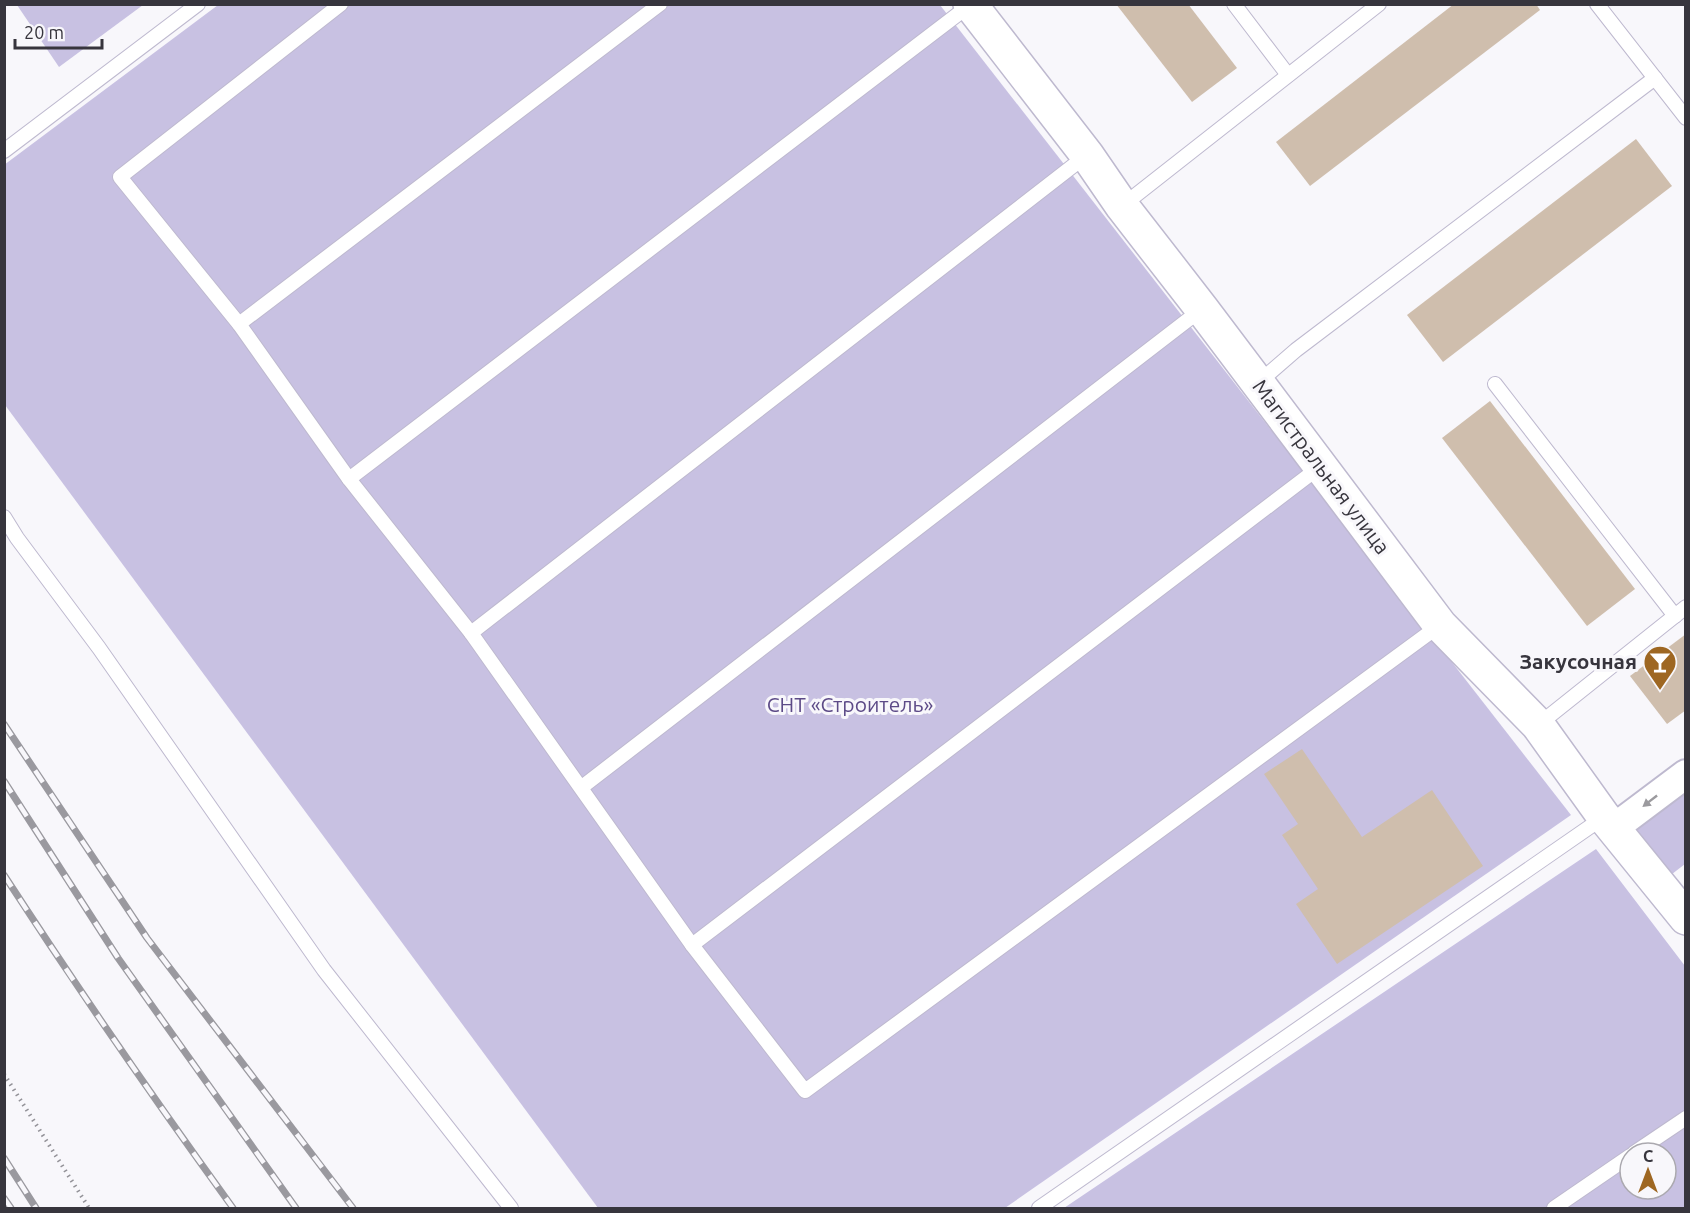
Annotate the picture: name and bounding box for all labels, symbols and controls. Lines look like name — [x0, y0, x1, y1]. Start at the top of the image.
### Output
scale bar — [15, 12, 102, 50]
text: 20 m — [24, 22, 64, 42]
street label: Магистральная улица — [1248, 374, 1395, 558]
bar icon: Закусочная — [1642, 644, 1678, 691]
place label: Закусочная — [1519, 649, 1637, 673]
park label: СНТ «Строитель» — [767, 692, 933, 716]
one-way arrow — [1642, 794, 1658, 807]
north arrow — [1618, 1141, 1678, 1201]
text: С — [1643, 1147, 1653, 1165]

